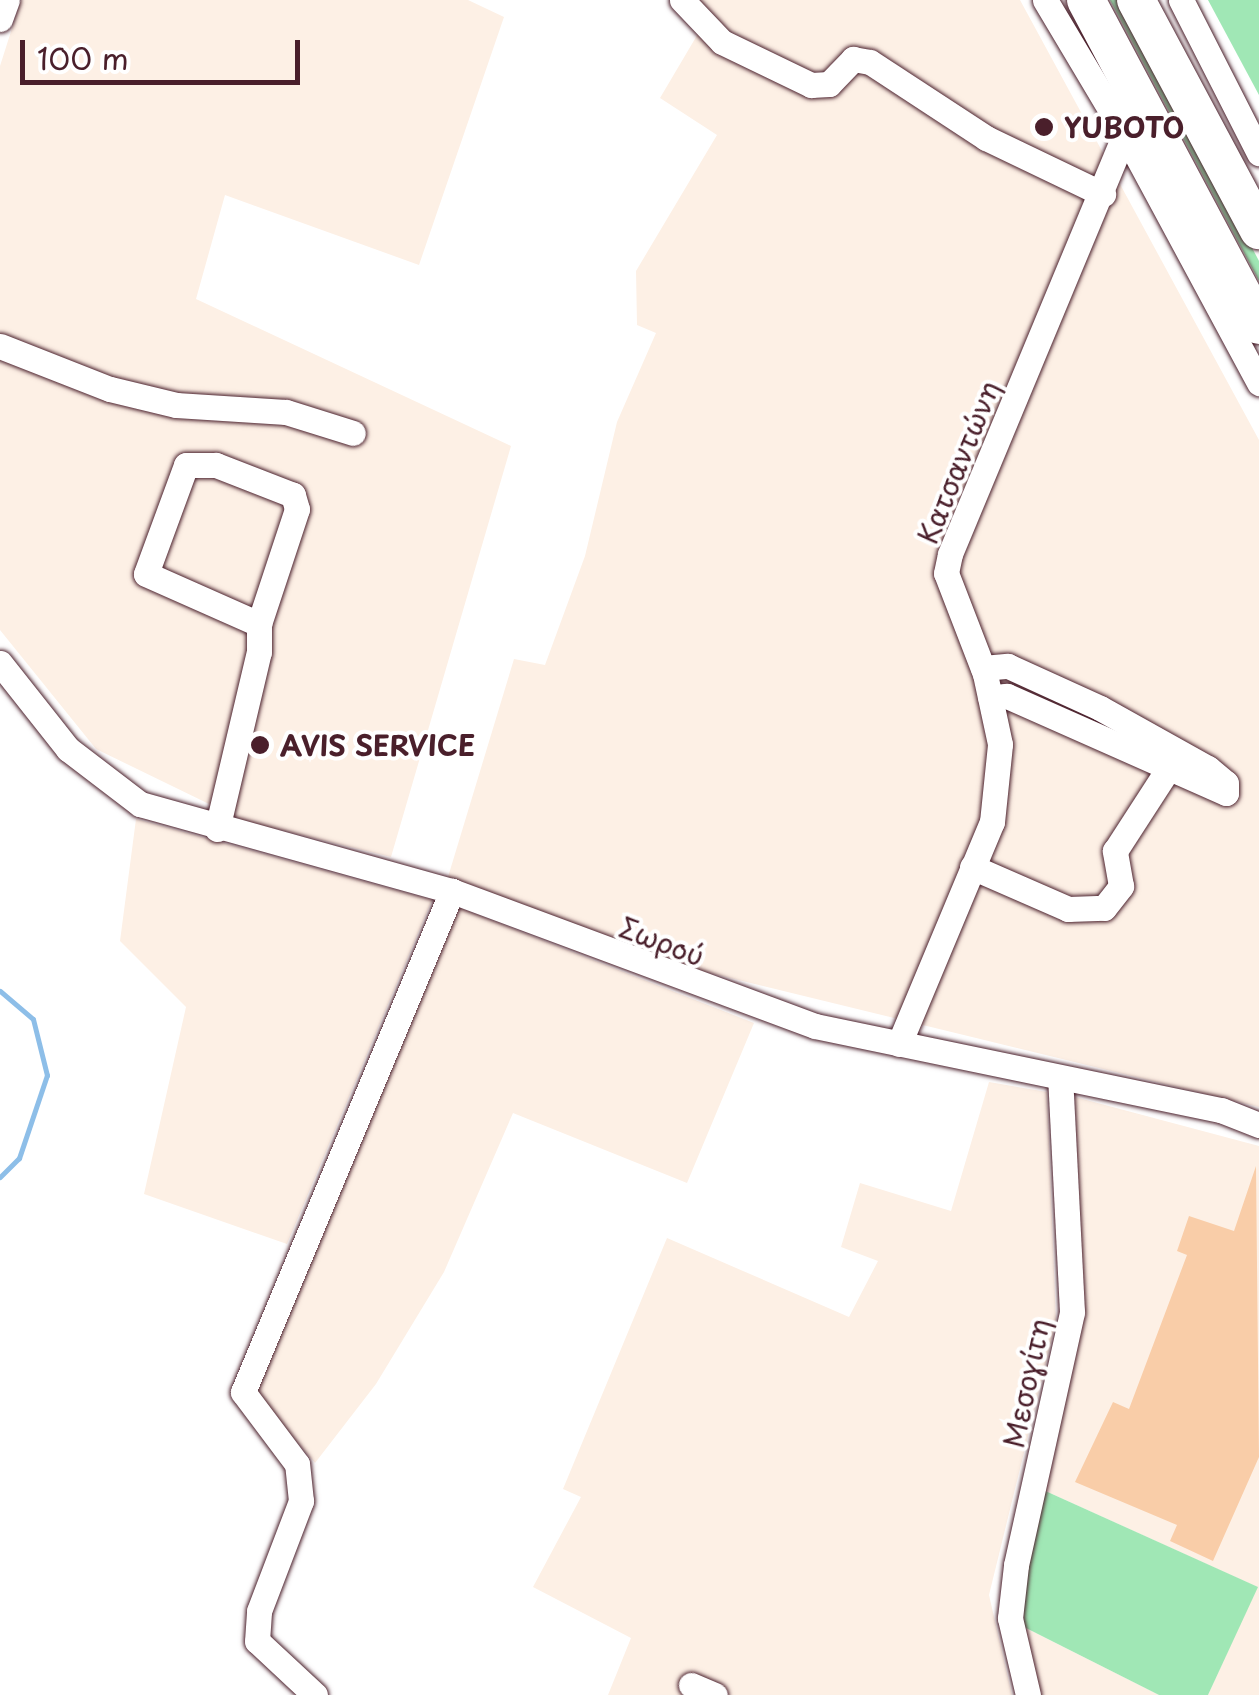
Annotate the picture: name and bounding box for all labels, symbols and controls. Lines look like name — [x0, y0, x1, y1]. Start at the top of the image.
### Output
scale bar — [25, 20, 305, 82]
text: 100 m — [37, 35, 129, 80]
place label: YUBOTO — [1064, 110, 1184, 144]
marker: YUBOTO — [1033, 116, 1055, 138]
street label: Κατσαντώνη — [910, 376, 1006, 548]
place label: AVIS SERVICE — [280, 728, 476, 762]
marker: AVIS SERVICE — [249, 734, 271, 756]
street label: Σωρού — [615, 910, 709, 972]
street label: Μεσογίτη — [996, 1315, 1056, 1451]

